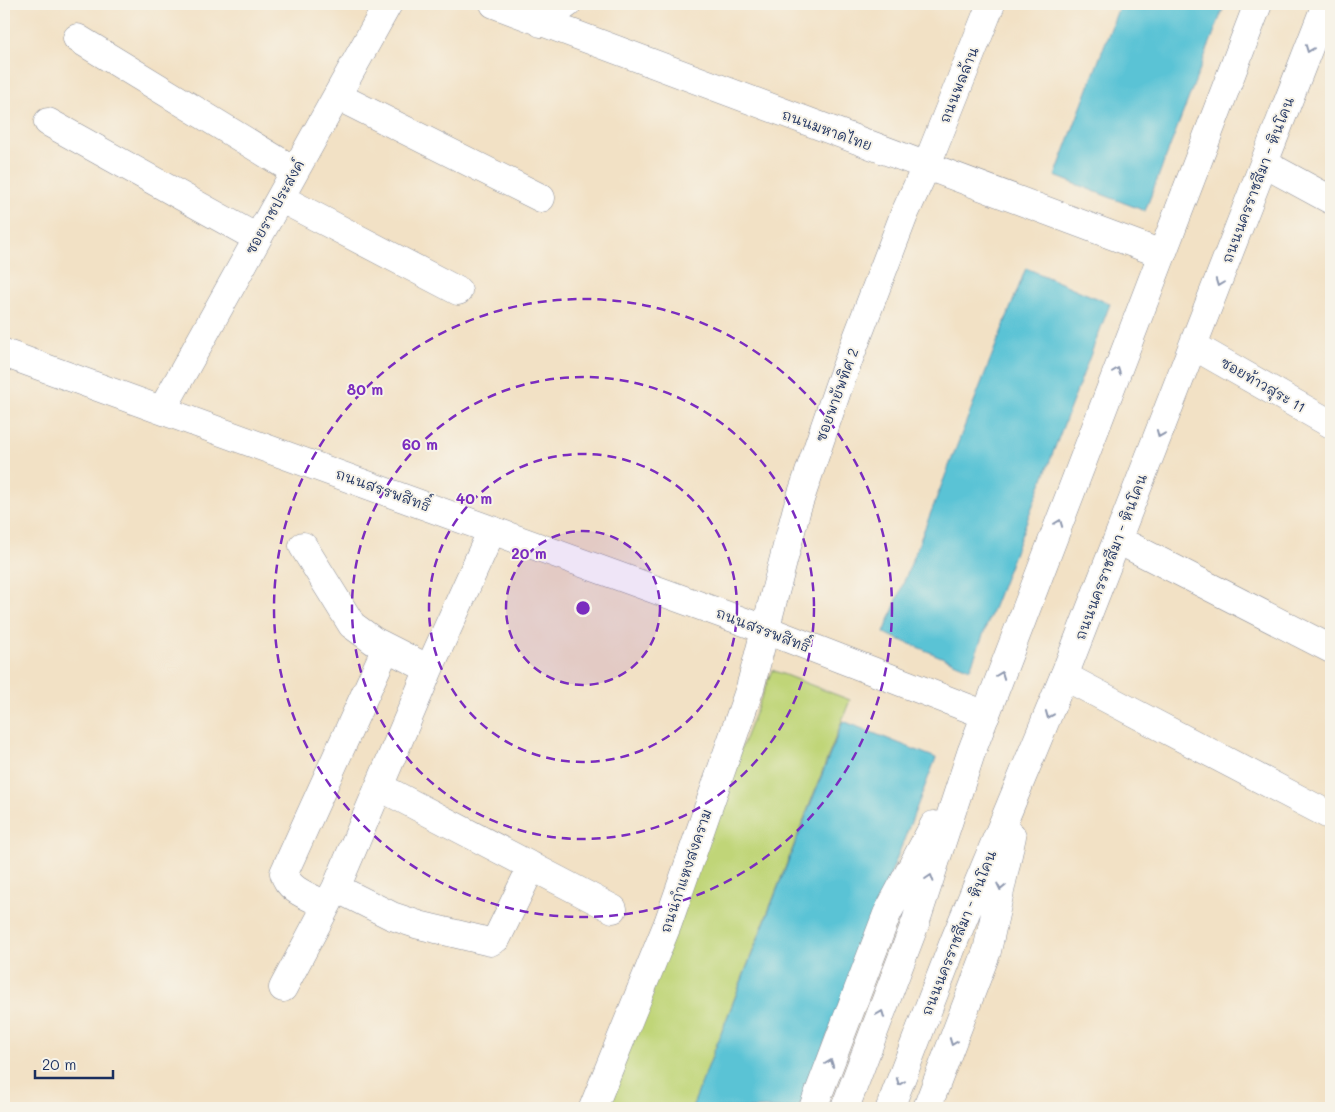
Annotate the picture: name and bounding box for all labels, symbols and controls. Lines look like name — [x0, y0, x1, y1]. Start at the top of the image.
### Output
street label: ถนนพลล้าน — [935, 44, 982, 126]
one-way arrow — [1305, 44, 1315, 53]
street label: ถนนนครราชสีมา - หินโคน — [1217, 94, 1298, 266]
street label: ถนนมหาดไทย — [779, 104, 875, 155]
street label: ซอยราชประสงค์ — [241, 156, 308, 258]
one-way arrow — [1215, 278, 1225, 286]
street label: ซอยพายัพทิศ 2 — [811, 345, 862, 444]
street label: ซอยท้าวสุระ 11 — [1216, 353, 1309, 418]
one-way arrow — [1111, 367, 1121, 376]
text: 80 m — [347, 379, 383, 399]
one-way arrow — [1155, 429, 1166, 438]
text: 60 m — [402, 434, 438, 454]
street label: ถนนสรรพสิทธิ์ — [333, 461, 434, 516]
street label: ถนนนครราชสีมา - หินโคน — [1070, 471, 1151, 643]
text: 40 m — [456, 488, 492, 508]
one-way arrow — [1053, 519, 1063, 528]
text: 20 m — [511, 543, 547, 563]
centre of rings — [574, 599, 592, 617]
street label: ถนนสรรพสิทธิ์ — [713, 601, 814, 656]
one-way arrow — [995, 671, 1005, 680]
one-way arrow — [1044, 710, 1055, 719]
street label: ถนนกำแหงสงคราม — [655, 806, 716, 935]
street label: ถนนนครราชสีมา - หินโคน — [917, 847, 1000, 1018]
one-way arrow — [925, 874, 935, 882]
one-way arrow — [996, 883, 1007, 891]
one-way arrow — [875, 1010, 885, 1019]
one-way arrow — [948, 1037, 958, 1045]
scale bar — [35, 1047, 112, 1079]
text: 20 m — [42, 1054, 76, 1074]
one-way arrow — [824, 1059, 835, 1068]
one-way arrow — [896, 1077, 906, 1086]

